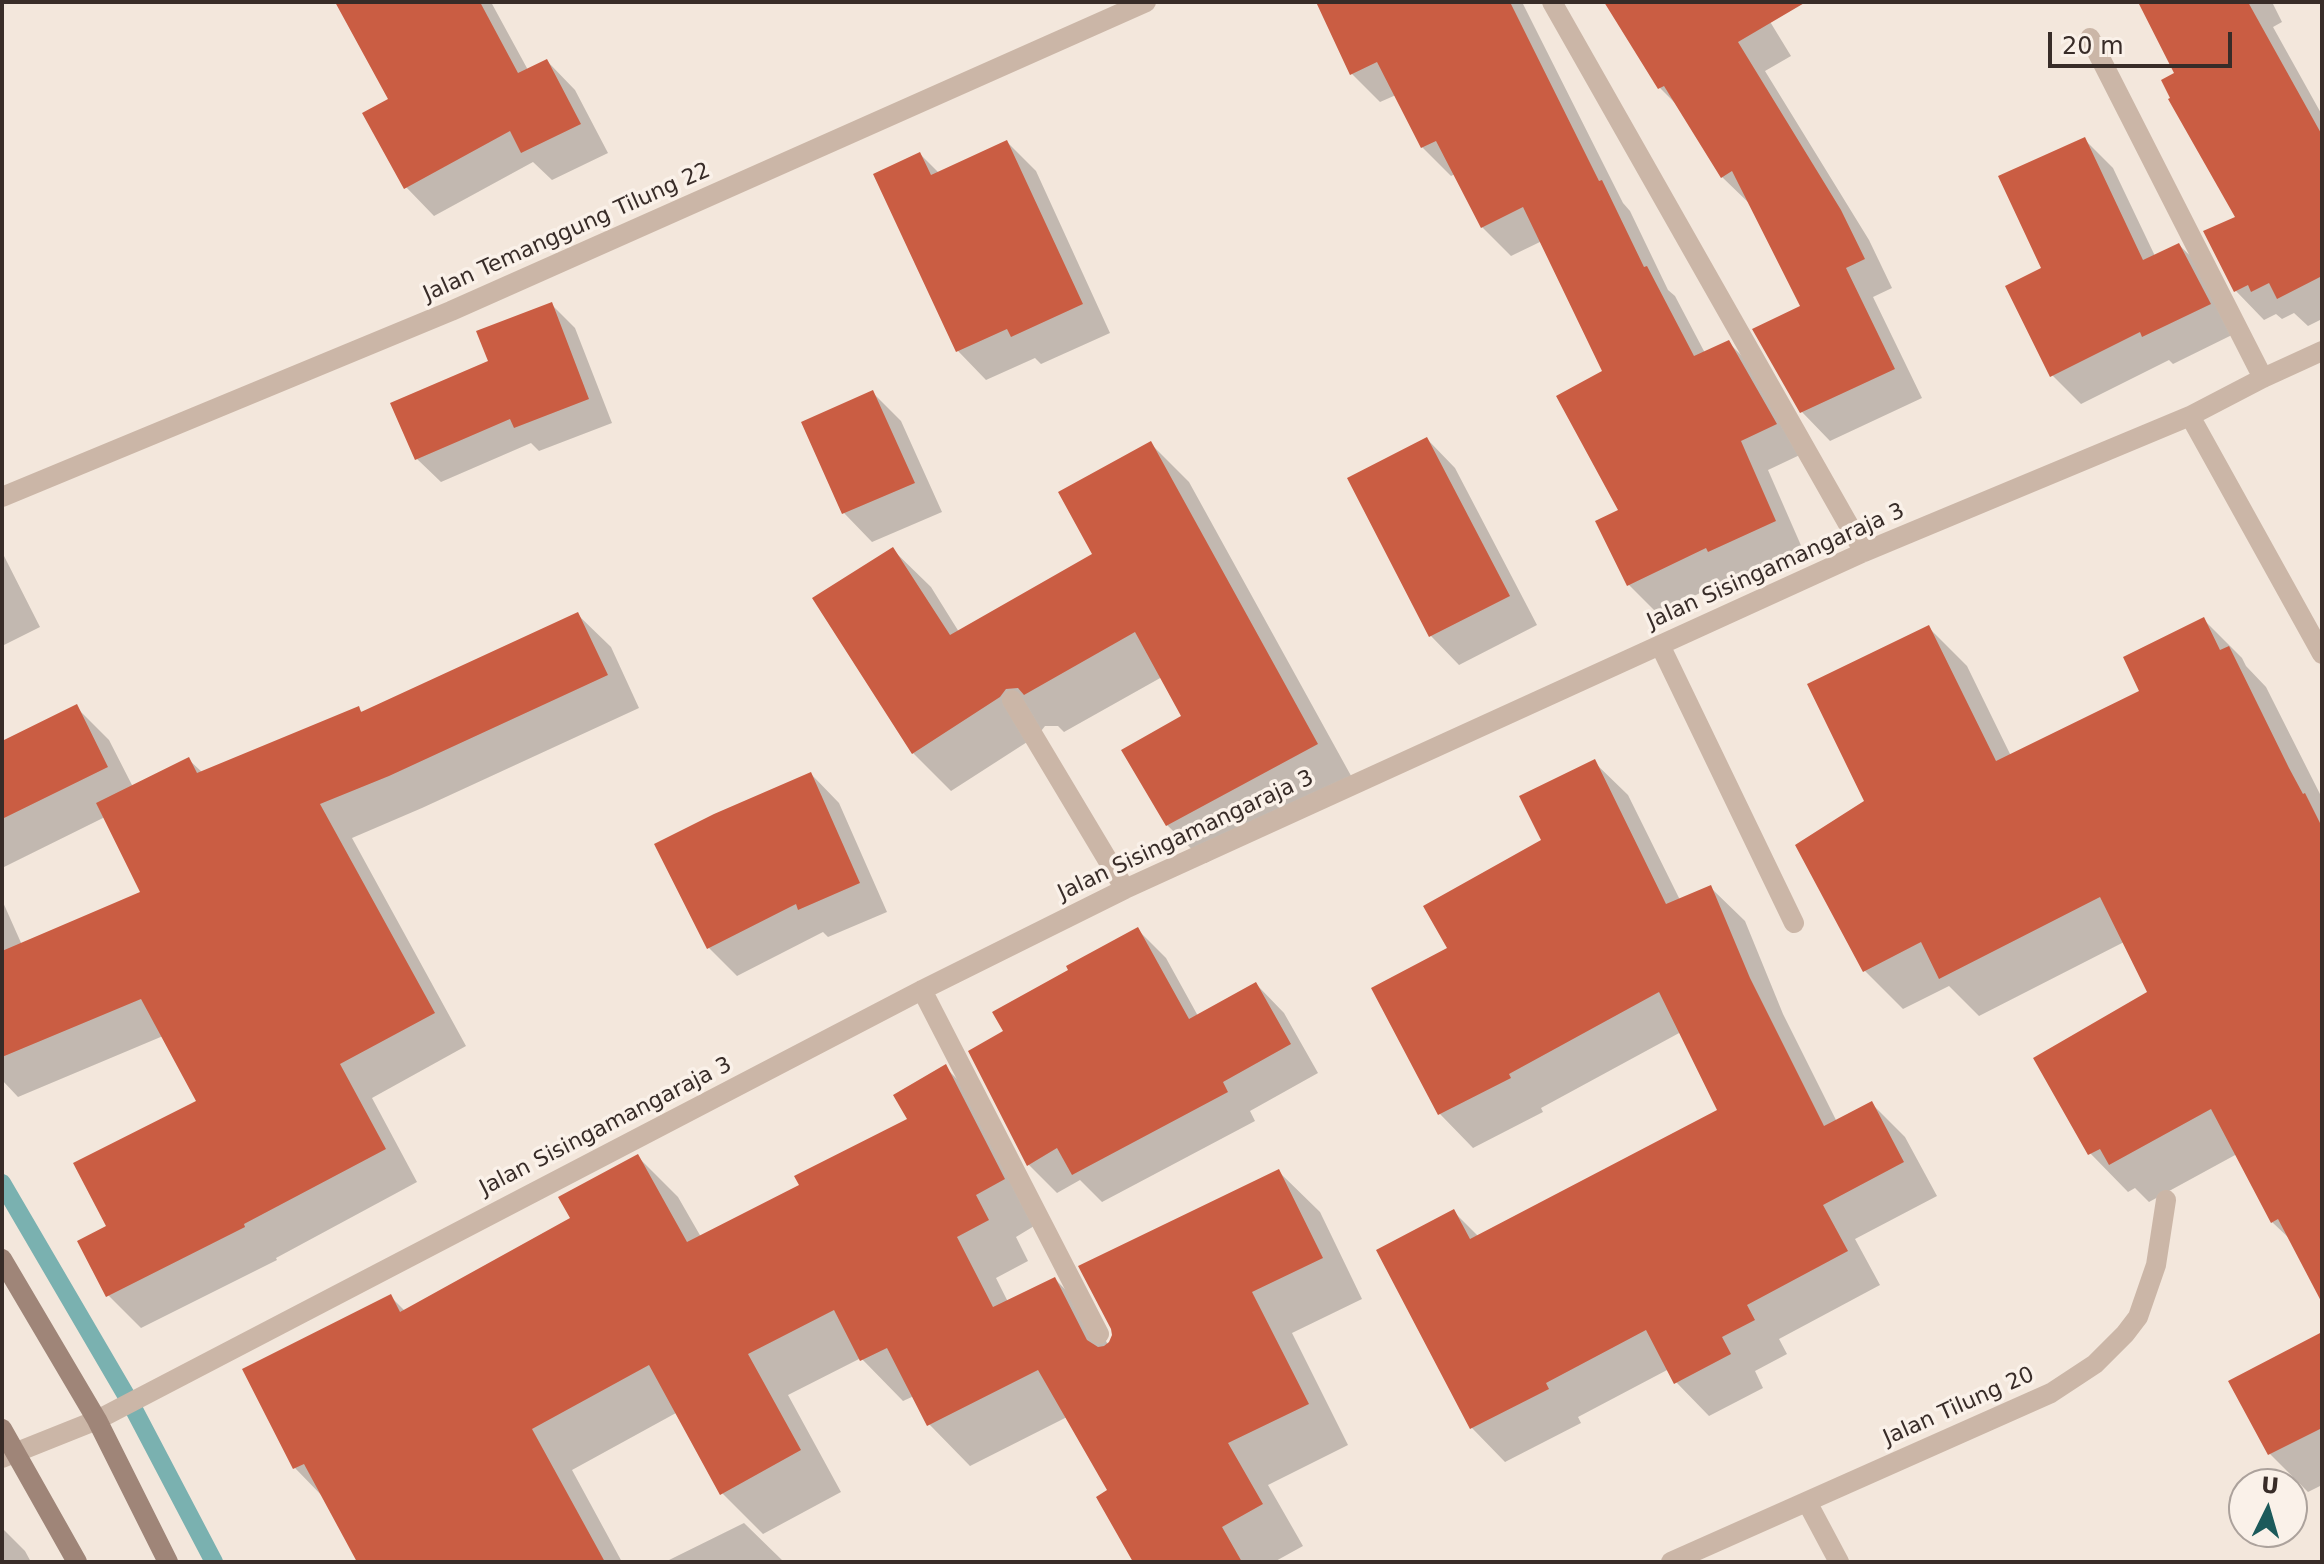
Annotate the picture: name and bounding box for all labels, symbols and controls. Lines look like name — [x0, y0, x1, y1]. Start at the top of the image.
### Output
scale bar — [2052, 16, 2236, 66]
text: 20 m — [2062, 32, 2124, 60]
street label: Jalan Temanggung Tilung 22 — [419, 158, 715, 308]
street label: Jalan Sisingamangaraja 3 — [1643, 498, 1909, 636]
street label: Jalan Sisingamangaraja 3 — [1054, 765, 1318, 907]
street label: Jalan Sisingamangaraja 3 — [476, 1052, 736, 1202]
street label: Jalan Tilung 20 — [1879, 1362, 2039, 1452]
north arrow — [2228, 1468, 2308, 1548]
text: U — [2260, 1472, 2280, 1499]

